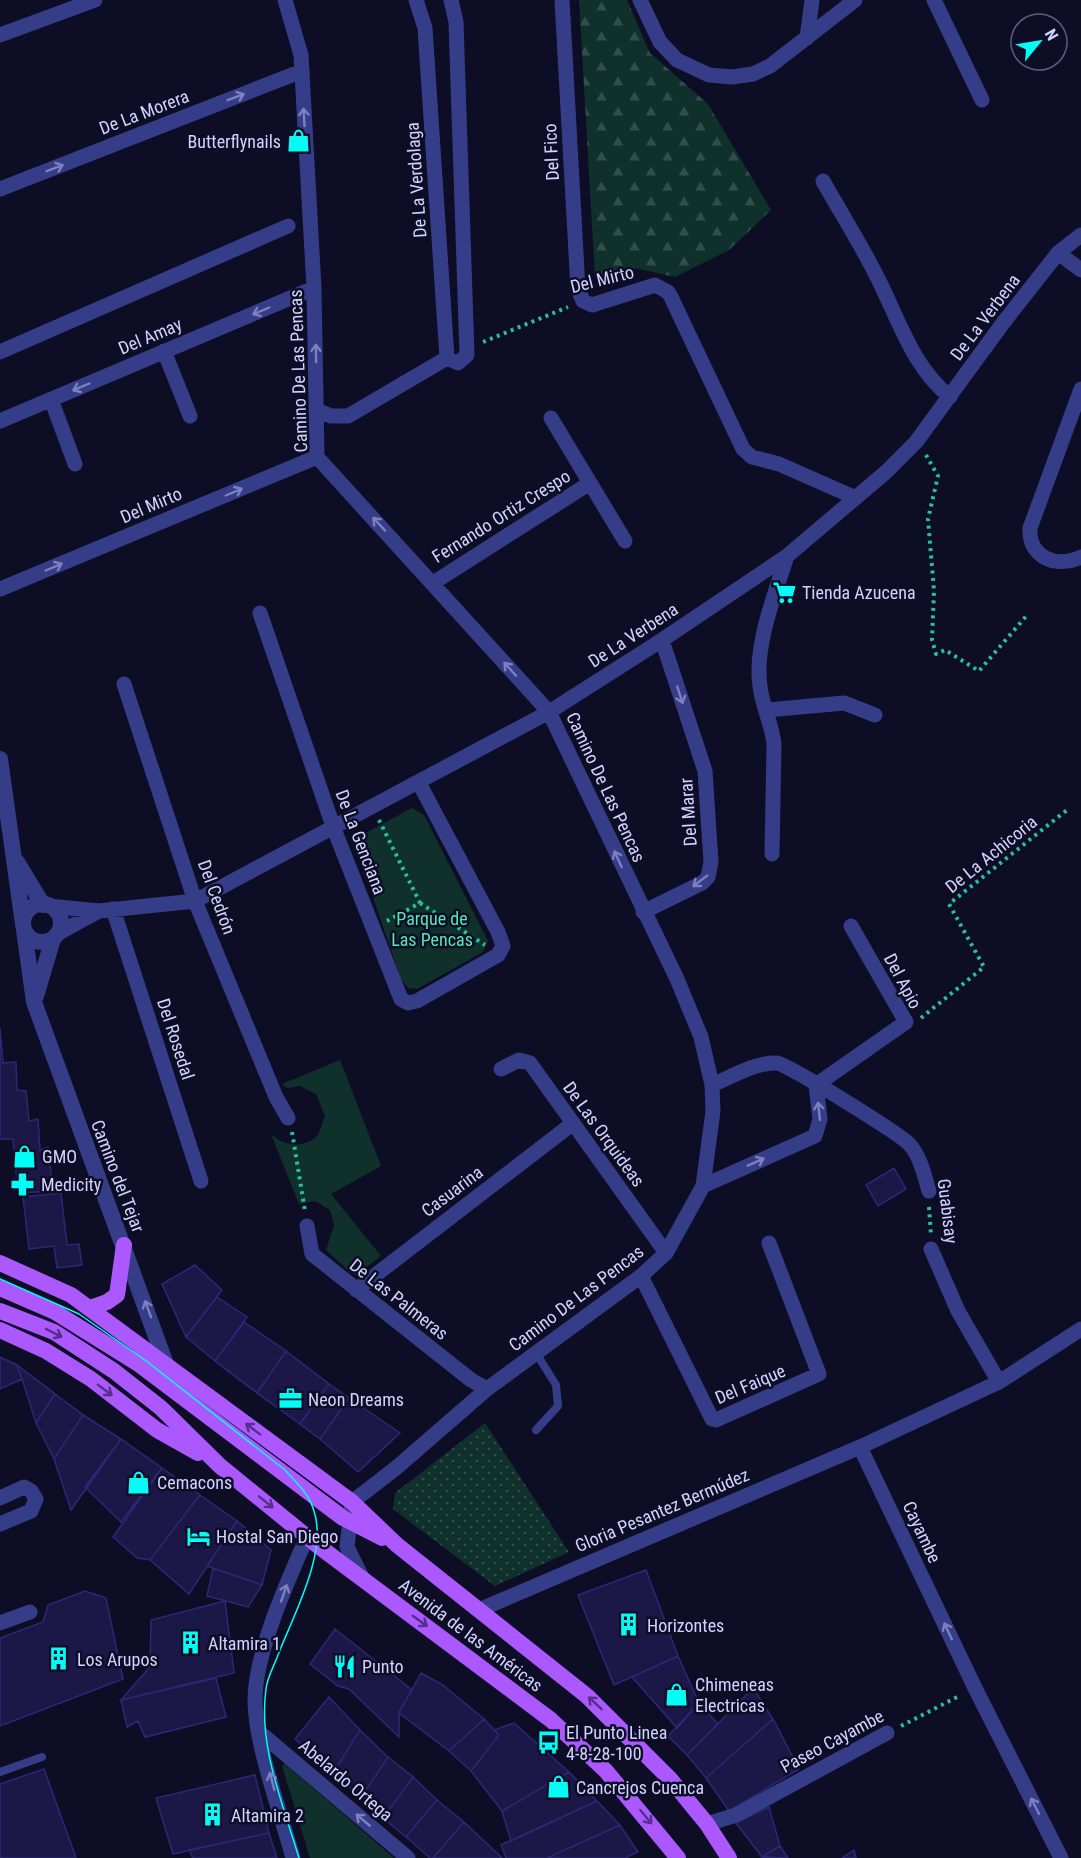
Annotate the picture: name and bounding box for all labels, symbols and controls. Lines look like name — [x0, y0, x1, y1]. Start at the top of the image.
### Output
north arrow — [1009, 12, 1069, 72]
text: N — [1041, 26, 1062, 44]
street label: De La Morera — [96, 85, 192, 139]
one-way arrow — [226, 91, 245, 102]
one-way arrow — [299, 107, 310, 127]
street label: De La Verdolaga — [401, 121, 431, 239]
street label: Del Fico — [539, 123, 563, 181]
shop icon: Butterflynails — [286, 128, 312, 154]
place label: Butterflynails — [188, 131, 281, 152]
one-way arrow — [45, 161, 63, 172]
street label: Del Mirto — [568, 261, 636, 297]
street label: De La Verbena — [946, 270, 1024, 364]
street label: Camino De Las Pencas — [285, 289, 311, 453]
one-way arrow — [252, 306, 270, 317]
street label: Del Amay — [115, 313, 185, 359]
one-way arrow — [310, 344, 321, 364]
one-way arrow — [72, 382, 90, 393]
street label: Fernando Ortiz Crespo — [428, 465, 574, 567]
street label: Del Mirto — [117, 483, 185, 527]
one-way arrow — [224, 486, 243, 497]
one-way arrow — [372, 517, 386, 532]
one-way arrow — [44, 561, 63, 572]
supermarket icon: Tienda Azucena — [771, 579, 797, 605]
place label: Tienda Azucena — [802, 582, 916, 603]
street label: De La Verbena — [584, 598, 682, 672]
one-way arrow — [503, 662, 517, 677]
one-way arrow — [676, 685, 687, 704]
street label: Camino De Las Pencas — [562, 709, 650, 865]
street label: Del Marar — [675, 777, 701, 847]
street label: De La Genciana — [331, 787, 391, 897]
street label: De La Achicoria — [941, 811, 1041, 897]
one-way arrow — [612, 851, 624, 869]
street label: Del Cedrón — [194, 857, 240, 937]
one-way arrow — [693, 875, 709, 888]
park label: Parque de Las Pencas — [391, 908, 473, 950]
street label: Del Apio — [880, 950, 926, 1012]
street label: Del Rosedal — [153, 996, 199, 1082]
street label: De Las Orquideas — [559, 1077, 649, 1191]
one-way arrow — [813, 1102, 824, 1121]
street label: Camino del Tejar — [87, 1117, 149, 1236]
shop icon: GMO — [11, 1143, 37, 1169]
place label: GMO — [42, 1146, 77, 1167]
one-way arrow — [747, 1156, 765, 1167]
street label: Casuarina — [417, 1161, 487, 1221]
pharmacy icon: Medicity — [10, 1171, 36, 1197]
place label: Medicity — [41, 1174, 102, 1195]
street label: Guabisay — [934, 1177, 962, 1245]
street label: Camino De Las Pencas — [505, 1241, 647, 1355]
street label: De Las Palmeras — [346, 1254, 452, 1344]
one-way arrow — [141, 1300, 152, 1318]
one-way arrow — [45, 1328, 63, 1340]
street label: Del Faique — [712, 1360, 788, 1408]
one-way arrow — [97, 1384, 113, 1397]
office icon: Neon Dreams — [277, 1386, 303, 1412]
place label: Neon Dreams — [308, 1389, 404, 1410]
one-way arrow — [246, 1423, 262, 1436]
street label: Gloria Pesantez Bermúdez — [572, 1464, 752, 1556]
shop icon: Cemacons — [126, 1469, 152, 1495]
place label: Cemacons — [157, 1472, 232, 1493]
one-way arrow — [257, 1496, 273, 1509]
street label: Cayambe — [899, 1498, 945, 1566]
hotel icon: Hostal San Diego — [185, 1523, 211, 1549]
place label: Hostal San Diego — [216, 1526, 338, 1547]
street label: Avenida de las Américas — [395, 1574, 547, 1696]
one-way arrow — [280, 1584, 291, 1602]
building icon: Horizontes — [616, 1612, 642, 1638]
one-way arrow — [412, 1615, 428, 1627]
place label: Horizontes — [647, 1615, 724, 1636]
one-way arrow — [941, 1623, 953, 1641]
building icon: Altamira 1 — [177, 1630, 203, 1656]
place label: Altamira 1 — [208, 1633, 281, 1654]
building icon: Los Arupos — [46, 1646, 72, 1672]
place label: Los Arupos — [77, 1649, 158, 1670]
restaurant icon: Punto — [331, 1653, 357, 1679]
place label: Punto — [362, 1656, 404, 1677]
place label: Chimeneas Electricas — [695, 1674, 774, 1716]
shop icon: Chimeneas Electricas — [664, 1681, 690, 1707]
one-way arrow — [587, 1696, 602, 1711]
street label: Paseo Cayambe — [777, 1705, 887, 1777]
place label: El Punto Linea 4-8-28-100 — [566, 1722, 667, 1764]
bus stop icon: El Punto Linea 4-8-28-100 — [535, 1729, 561, 1755]
street label: Abelardo Ortega — [295, 1735, 397, 1825]
one-way arrow — [266, 1772, 277, 1791]
shop icon: Cancrejos Cuenca — [545, 1774, 571, 1800]
place label: Cancrejos Cuenca — [576, 1777, 704, 1798]
one-way arrow — [1029, 1797, 1040, 1815]
building icon: Altamira 2 — [200, 1802, 226, 1828]
place label: Altamira 2 — [231, 1805, 304, 1826]
one-way arrow — [639, 1809, 653, 1824]
one-way arrow — [356, 1813, 371, 1827]

